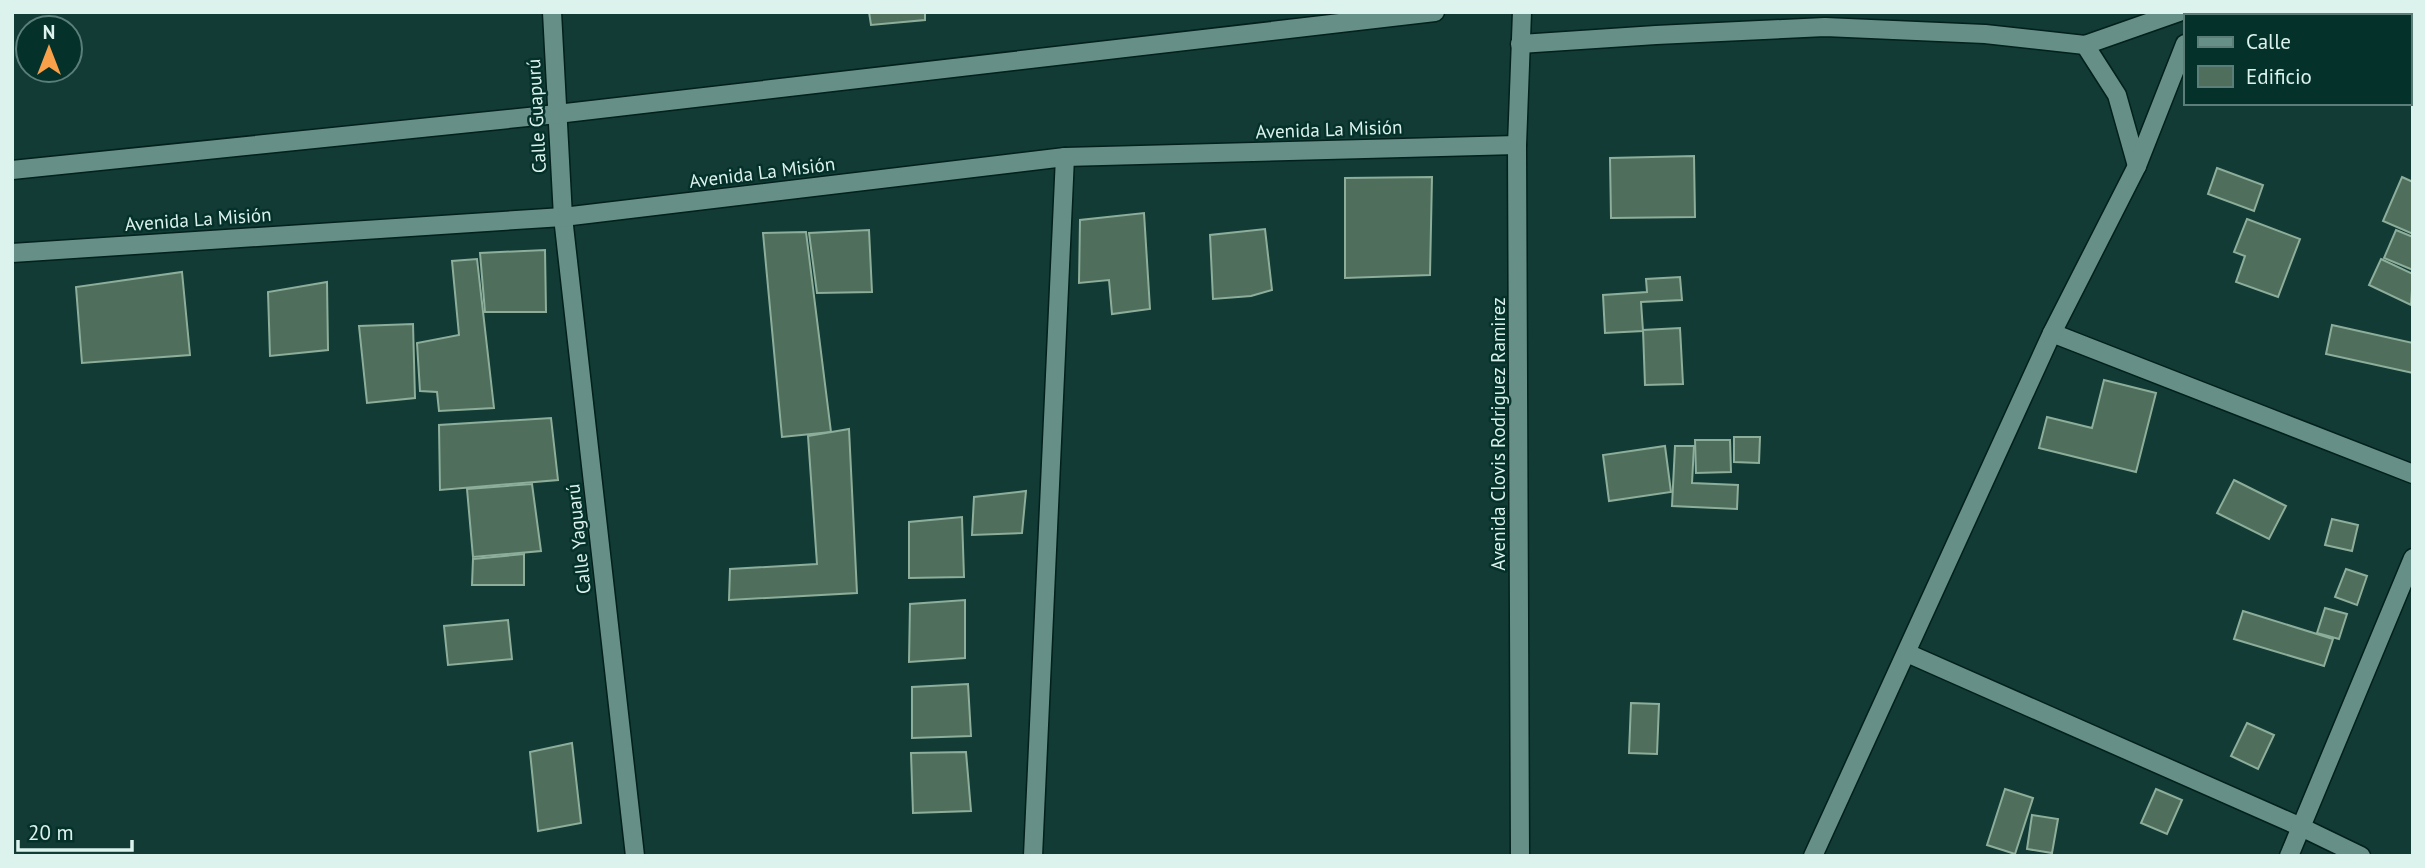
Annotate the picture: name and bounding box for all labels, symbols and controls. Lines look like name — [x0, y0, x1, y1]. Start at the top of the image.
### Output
north arrow — [14, 14, 84, 84]
legend — [2184, 14, 2411, 105]
text: N — [43, 20, 55, 44]
text: Calle — [2246, 28, 2291, 55]
street label: Calle Guapurú — [521, 58, 551, 174]
text: Edificio — [2246, 63, 2312, 90]
street label: Avenida La Misión — [1255, 114, 1403, 144]
street label: Avenida La Misión — [688, 151, 836, 193]
street label: Avenida La Misión — [124, 202, 272, 236]
street label: Avenida Clovis Rodriguez Ramirez — [1486, 297, 1510, 571]
street label: Calle Yaguarú — [560, 483, 596, 595]
scale bar — [18, 808, 131, 852]
text: 20 m — [28, 819, 74, 846]

